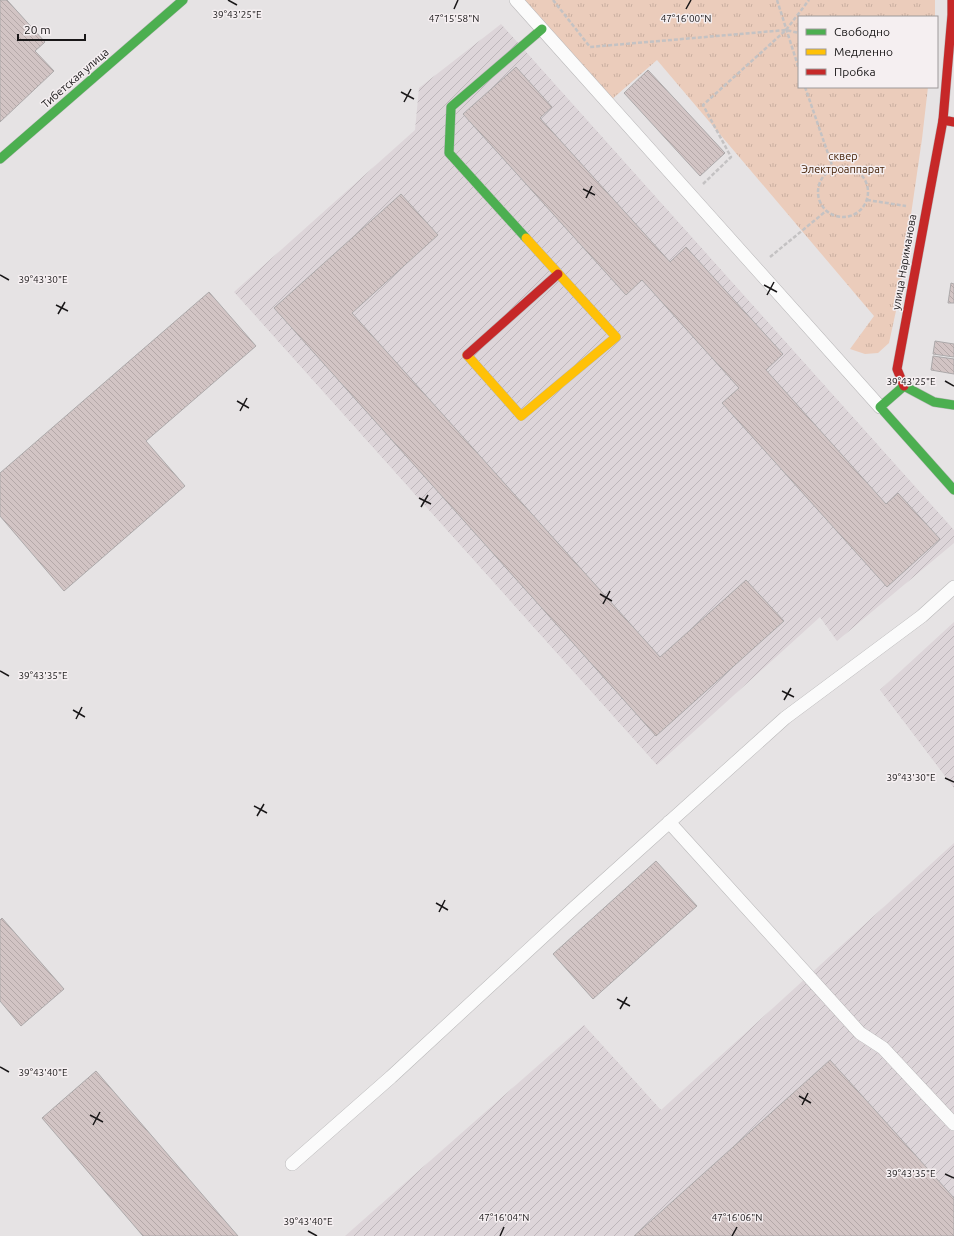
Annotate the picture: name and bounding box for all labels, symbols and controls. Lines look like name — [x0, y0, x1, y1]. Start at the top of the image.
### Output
text: 39°43'25"E — [212, 9, 262, 20]
text: 47°15'58"N — [429, 13, 479, 24]
text: 47°16'00"N — [661, 13, 711, 24]
scale bar — [18, 16, 85, 42]
legend — [798, 16, 938, 88]
text: 20 m — [24, 23, 51, 36]
text: Свободно — [834, 25, 890, 38]
text: Медленно — [834, 45, 893, 58]
street label: Тибетская улица — [39, 46, 111, 110]
text: Пробка — [834, 65, 876, 78]
park label: cквер Электроаппарат — [801, 150, 885, 175]
street label: улица Нариманова — [890, 213, 918, 311]
text: 39°43'30"E — [18, 274, 68, 285]
text: 39°43'25"E — [886, 376, 936, 387]
text: 39°43'35"E — [18, 670, 68, 681]
text: 39°43'30"E — [886, 772, 936, 783]
text: 39°43'40"E — [18, 1067, 68, 1078]
text: 39°43'35"E — [886, 1168, 936, 1179]
text: 47°16'04"N — [479, 1212, 529, 1223]
text: 47°16'06"N — [712, 1212, 762, 1223]
text: 39°43'40"E — [283, 1216, 333, 1227]

